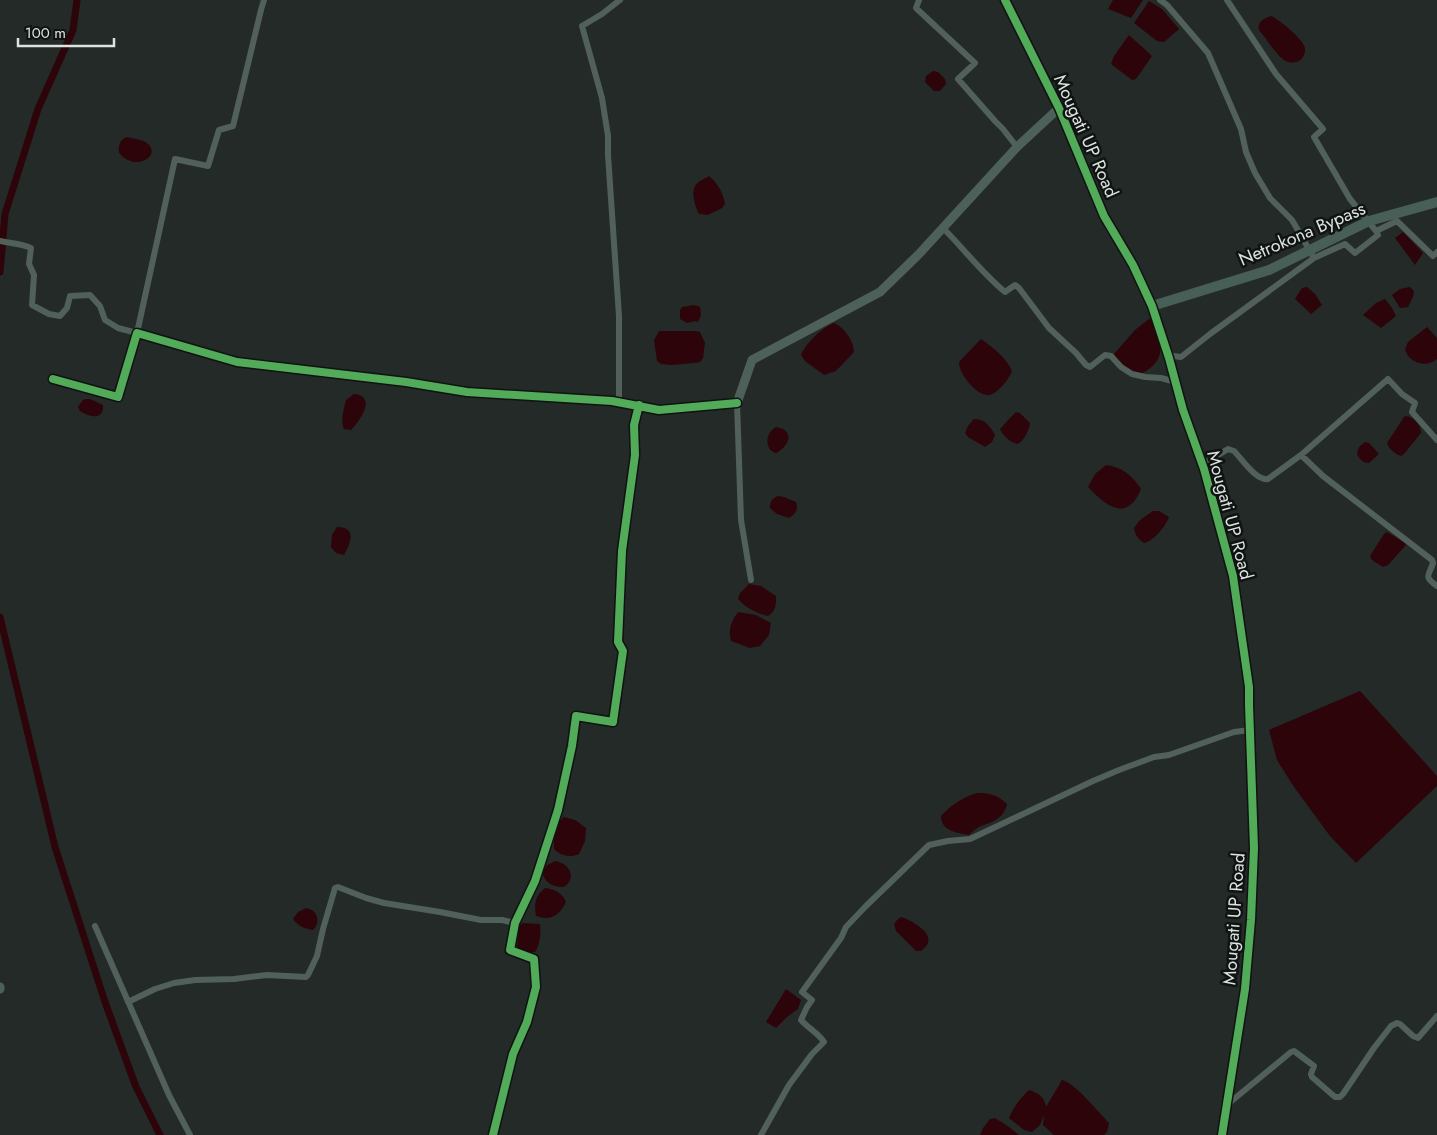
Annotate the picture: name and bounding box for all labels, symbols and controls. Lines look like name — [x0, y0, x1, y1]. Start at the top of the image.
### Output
scale bar — [18, 15, 114, 47]
text: 100 m — [25, 22, 66, 44]
street label: Mougati UP Road — [1047, 70, 1125, 202]
street label: Netrokona Bypass — [1234, 196, 1370, 272]
street label: Mougati UP Road — [1200, 448, 1260, 582]
street label: Mougati UP Road — [1216, 852, 1252, 986]

